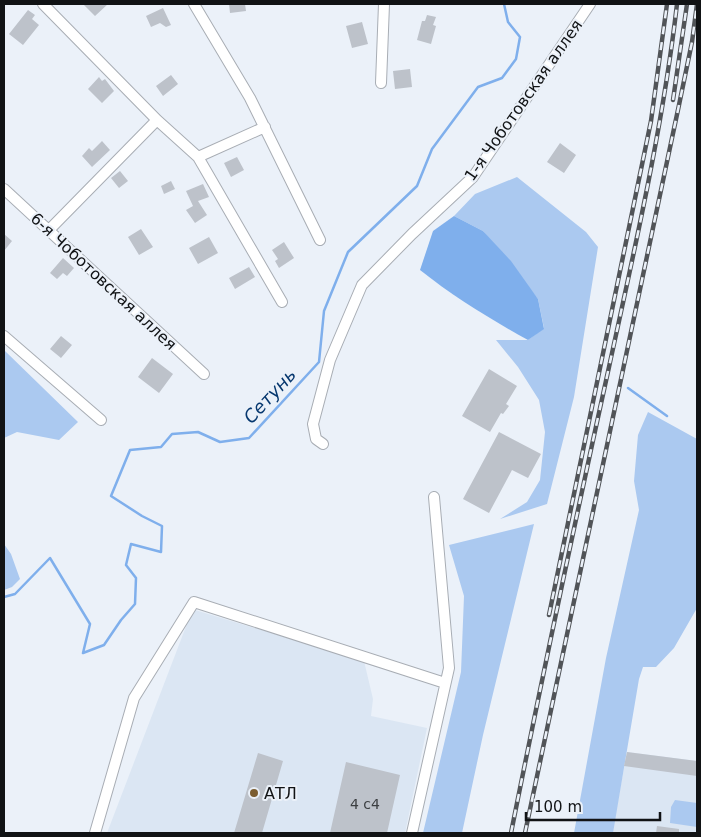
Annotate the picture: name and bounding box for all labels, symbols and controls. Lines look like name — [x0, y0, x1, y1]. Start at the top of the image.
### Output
street label: 1-я Чоботовская аллея — [460, 16, 586, 185]
street label: 6-я Чоботовская аллея — [27, 209, 180, 354]
water label: Сетунь — [239, 364, 300, 427]
place label: АТЛ — [264, 784, 297, 803]
marker: АТЛ — [248, 787, 260, 799]
scale bar — [526, 790, 660, 822]
house number: 4 с4 — [350, 796, 380, 812]
text: 100 m — [534, 798, 582, 816]

